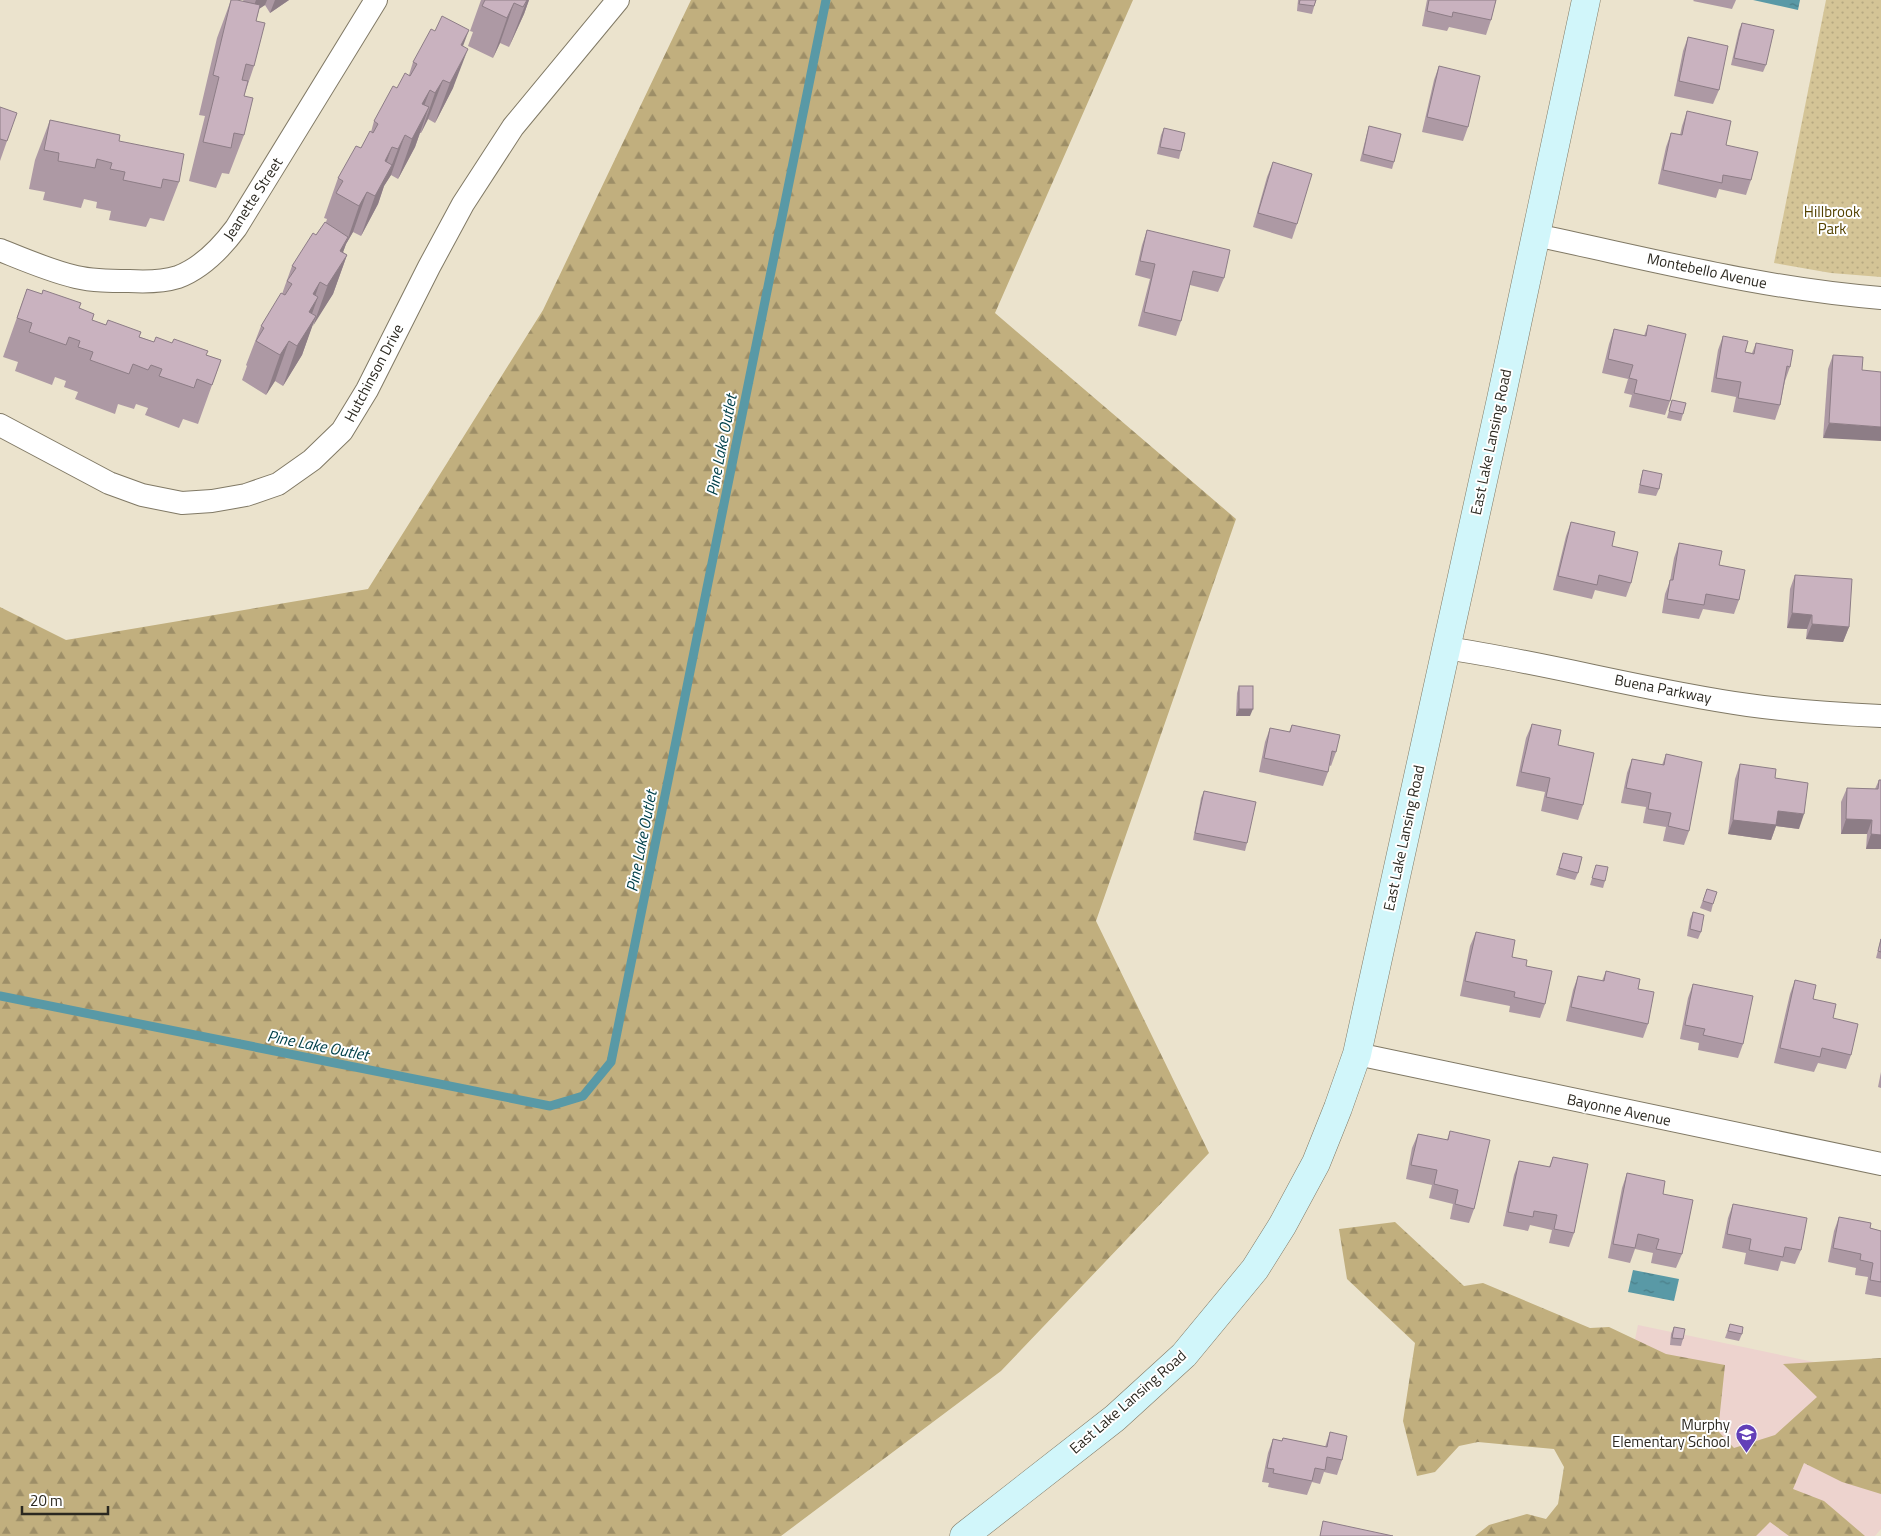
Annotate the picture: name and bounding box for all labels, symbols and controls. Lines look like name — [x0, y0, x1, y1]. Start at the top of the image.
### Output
street label: Jeanette Street — [217, 152, 288, 245]
park label: Hillbrook Park — [1804, 200, 1860, 240]
street label: Montebello Avenue — [1645, 247, 1769, 294]
street label: Hutchinson Drive — [338, 320, 409, 426]
street label: East Lake Lansing Road — [1464, 367, 1517, 517]
water label: Pine Lake Outlet — [699, 391, 743, 498]
street label: Buena Parkway — [1613, 668, 1714, 709]
street label: East Lake Lansing Road — [1377, 763, 1430, 913]
water label: Pine Lake Outlet — [619, 787, 663, 894]
water label: Pine Lake Outlet — [265, 1023, 372, 1067]
street label: Bayonne Avenue — [1565, 1087, 1673, 1132]
street label: East Lake Lansing Road — [1064, 1344, 1191, 1459]
place label: Murphy Elementary School — [1612, 1413, 1730, 1453]
school or university icon: Murphy Elementary School — [1734, 1422, 1758, 1453]
scale bar — [22, 1484, 109, 1516]
text: 20 m — [30, 1489, 63, 1512]

